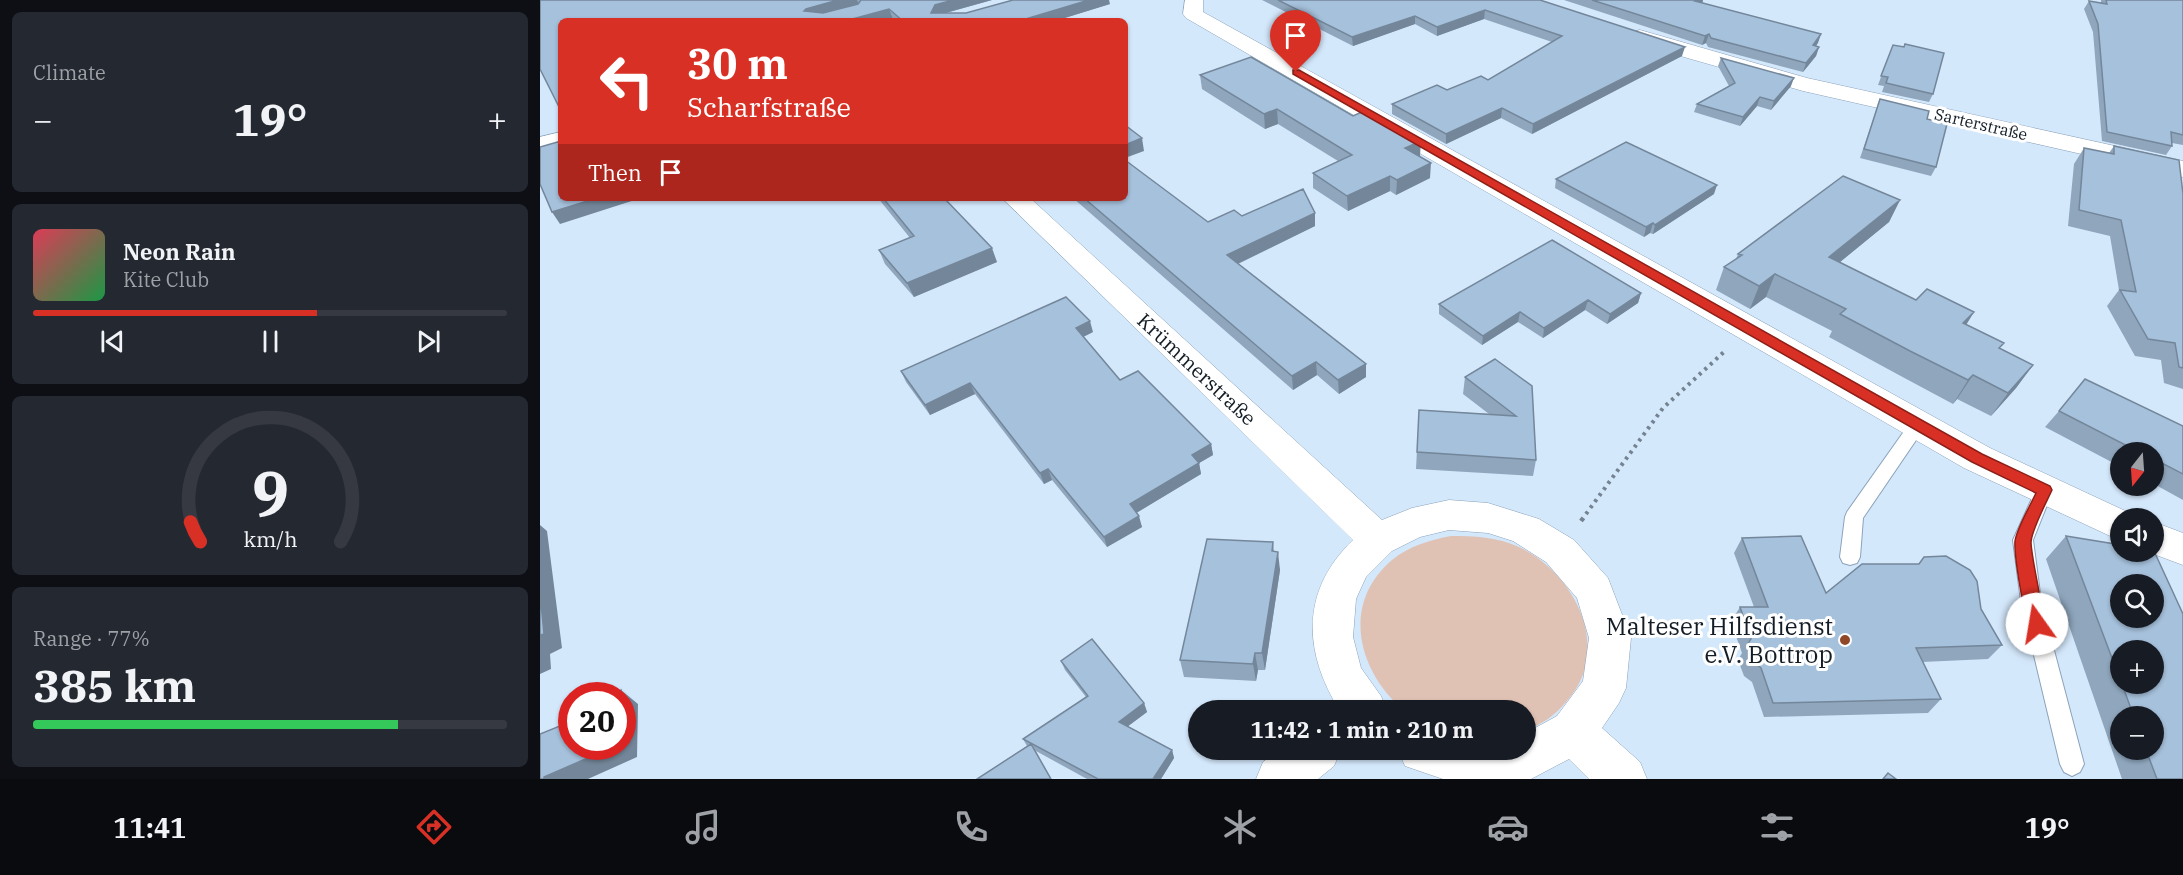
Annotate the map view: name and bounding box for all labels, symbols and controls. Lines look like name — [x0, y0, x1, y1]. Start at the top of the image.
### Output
pin — [1270, 10, 1321, 72]
icon: arrive — [1279, 19, 1312, 52]
text: 30 m — [687, 36, 788, 91]
icon: left — [588, 42, 666, 120]
text: Climate — [33, 59, 106, 86]
text: Scharfstraße — [687, 89, 851, 124]
text: 19° — [232, 90, 308, 148]
text: − — [33, 98, 53, 141]
text: + — [487, 98, 507, 141]
street label: Sarterstraße — [1933, 104, 2029, 144]
icon: arrive — [654, 156, 687, 189]
text: Then — [588, 158, 642, 187]
text: Neon Rain — [123, 237, 236, 266]
text: Kite Club — [123, 266, 209, 293]
street label: Krümmerstraße — [1132, 307, 1262, 431]
icon: previous — [96, 325, 129, 358]
icon: pause — [254, 325, 287, 358]
icon: next — [412, 325, 445, 358]
north arrow — [2110, 442, 2164, 496]
map controls — [2110, 442, 2164, 760]
text: 9 — [251, 453, 289, 534]
button: sound — [2110, 508, 2164, 562]
text: km/h — [243, 526, 297, 554]
button: search — [2110, 574, 2164, 628]
position arrow — [2005, 592, 2069, 656]
place label: Malteser Hilfsdienst e.V. Bottrop — [1606, 610, 1833, 670]
text: Range · 77% — [33, 625, 150, 652]
marker: Malteser Hilfsdienst e.V. Bottrop — [1838, 633, 1852, 647]
button: + — [2110, 640, 2164, 694]
text: 385 km — [33, 656, 196, 714]
speed limit sign: 20 — [558, 682, 636, 760]
button: − — [2110, 706, 2164, 760]
text: 11:42 · 1 min · 210 m — [1250, 715, 1474, 744]
icon: directions — [413, 806, 455, 848]
icon: music — [682, 806, 724, 848]
icon: phone — [950, 806, 992, 848]
icon: climate — [1219, 806, 1261, 848]
icon: car — [1487, 806, 1529, 848]
icon: filters — [1756, 806, 1798, 848]
text: 11:41 — [113, 810, 186, 845]
text: 19° — [2025, 810, 2070, 845]

